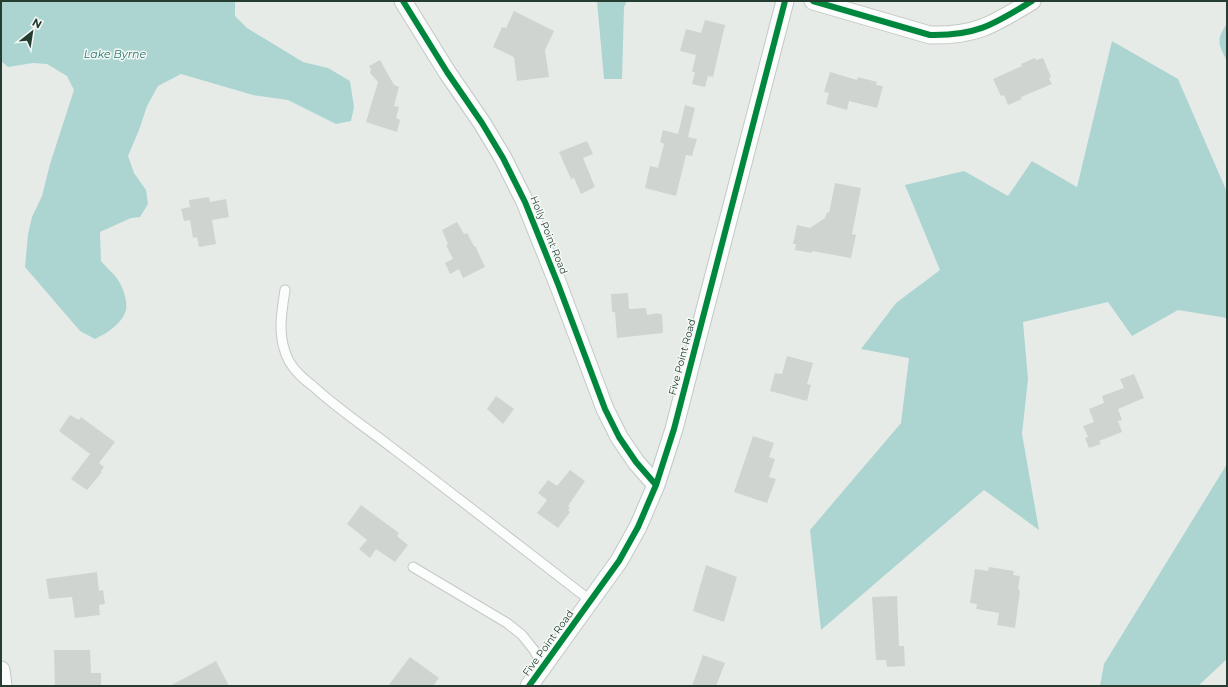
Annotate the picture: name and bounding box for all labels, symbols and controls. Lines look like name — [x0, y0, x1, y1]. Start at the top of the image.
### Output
north arrow — [12, 12, 52, 52]
text: N — [30, 15, 44, 32]
water label: Lake Byrne — [84, 47, 147, 61]
street label: Holly Point Road — [527, 194, 571, 276]
street label: Five Point Road — [666, 317, 698, 397]
street label: Five Point Road — [520, 607, 576, 679]

